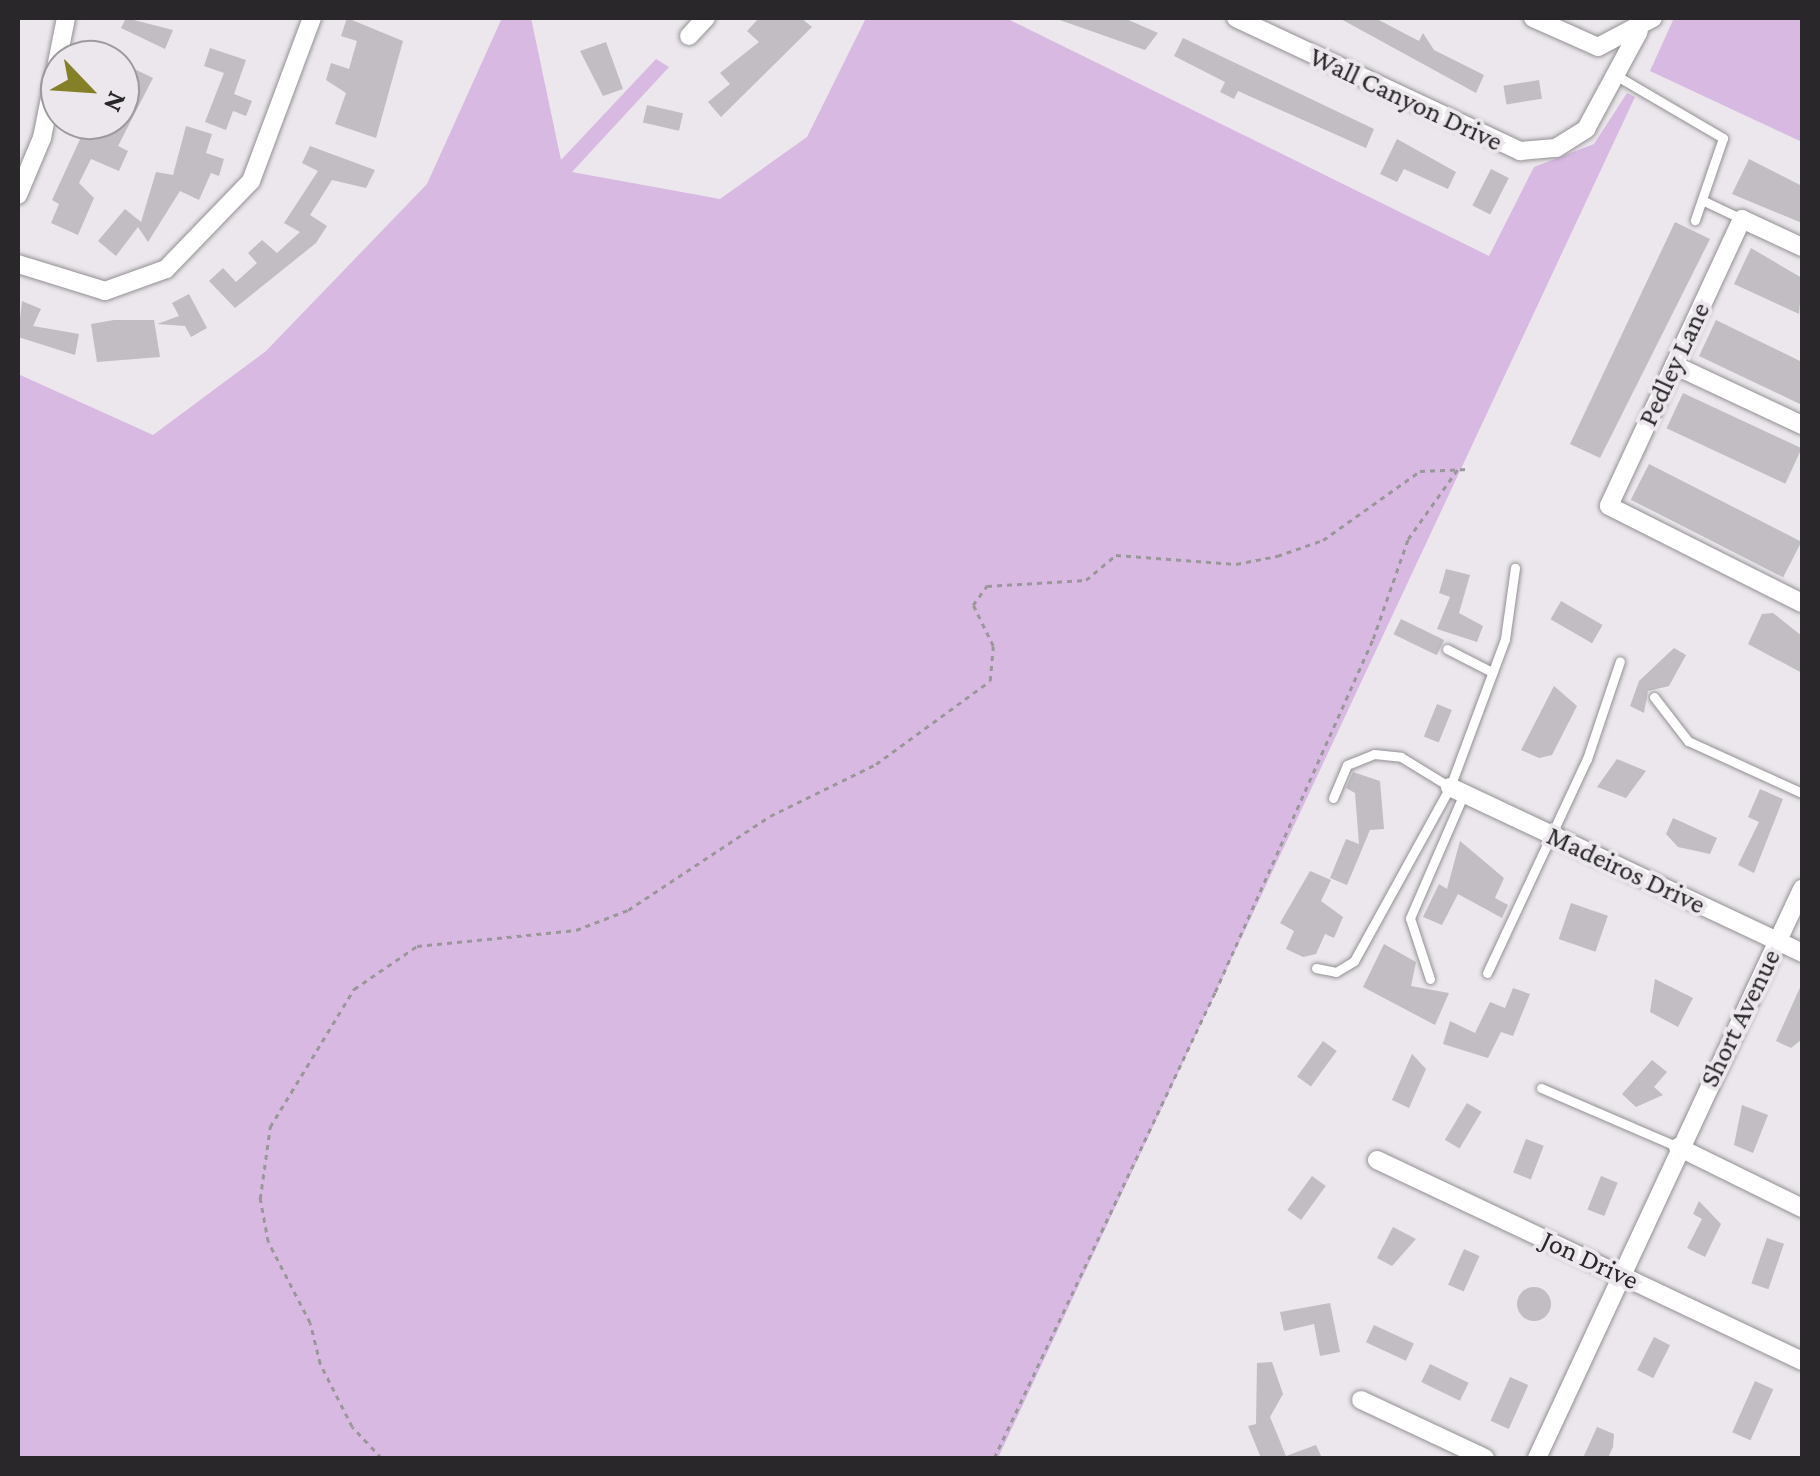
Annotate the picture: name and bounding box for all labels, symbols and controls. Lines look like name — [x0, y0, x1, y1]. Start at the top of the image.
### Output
north arrow — [40, 40, 140, 140]
street label: Wall Canyon Drive — [1304, 40, 1508, 158]
text: N — [98, 87, 134, 117]
street label: Pedley Lane — [1631, 297, 1717, 431]
street label: Madeiros Drive — [1541, 819, 1711, 921]
street label: Short Avenue — [1692, 944, 1788, 1092]
street label: Jon Drive — [1536, 1223, 1644, 1297]

